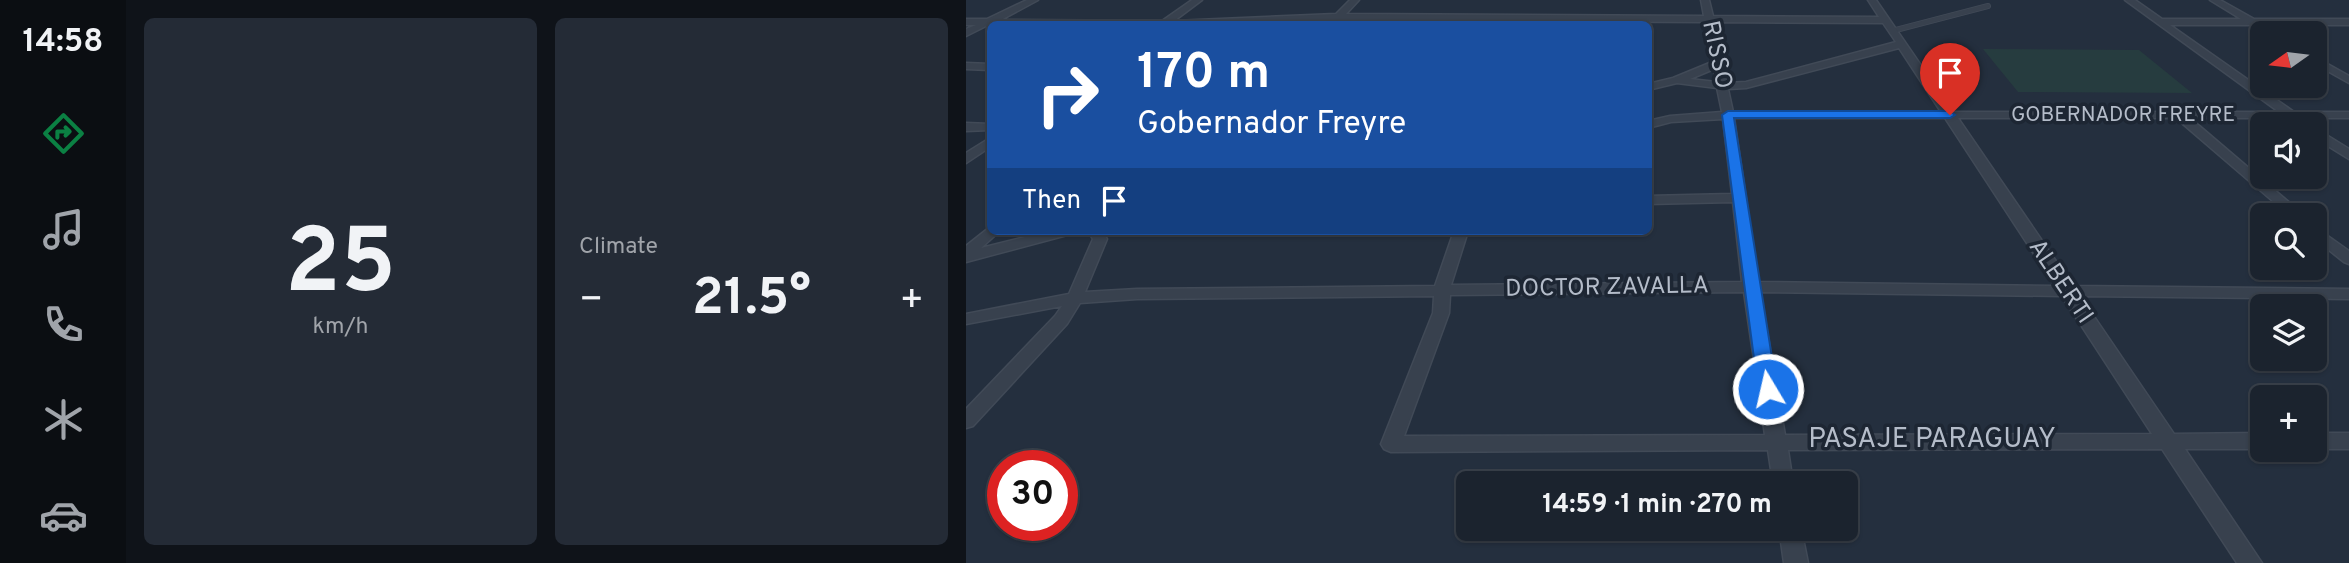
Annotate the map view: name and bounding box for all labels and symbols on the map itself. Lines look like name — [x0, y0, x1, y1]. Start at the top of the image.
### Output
street label: RISSO — [1694, 18, 1738, 92]
north arrow — [2250, 21, 2328, 98]
pin — [1920, 43, 1980, 115]
street label: GOBERNADOR FREYRE — [2011, 102, 2235, 129]
street label: ALBERTI — [2021, 234, 2099, 330]
street label: DOCTOR ZAVALLA — [1505, 271, 1709, 305]
position arrow — [1731, 352, 1805, 426]
street label: PASAJE PARAGUAY — [1808, 422, 2056, 458]
speed limit sign: 30 — [987, 450, 1078, 541]

